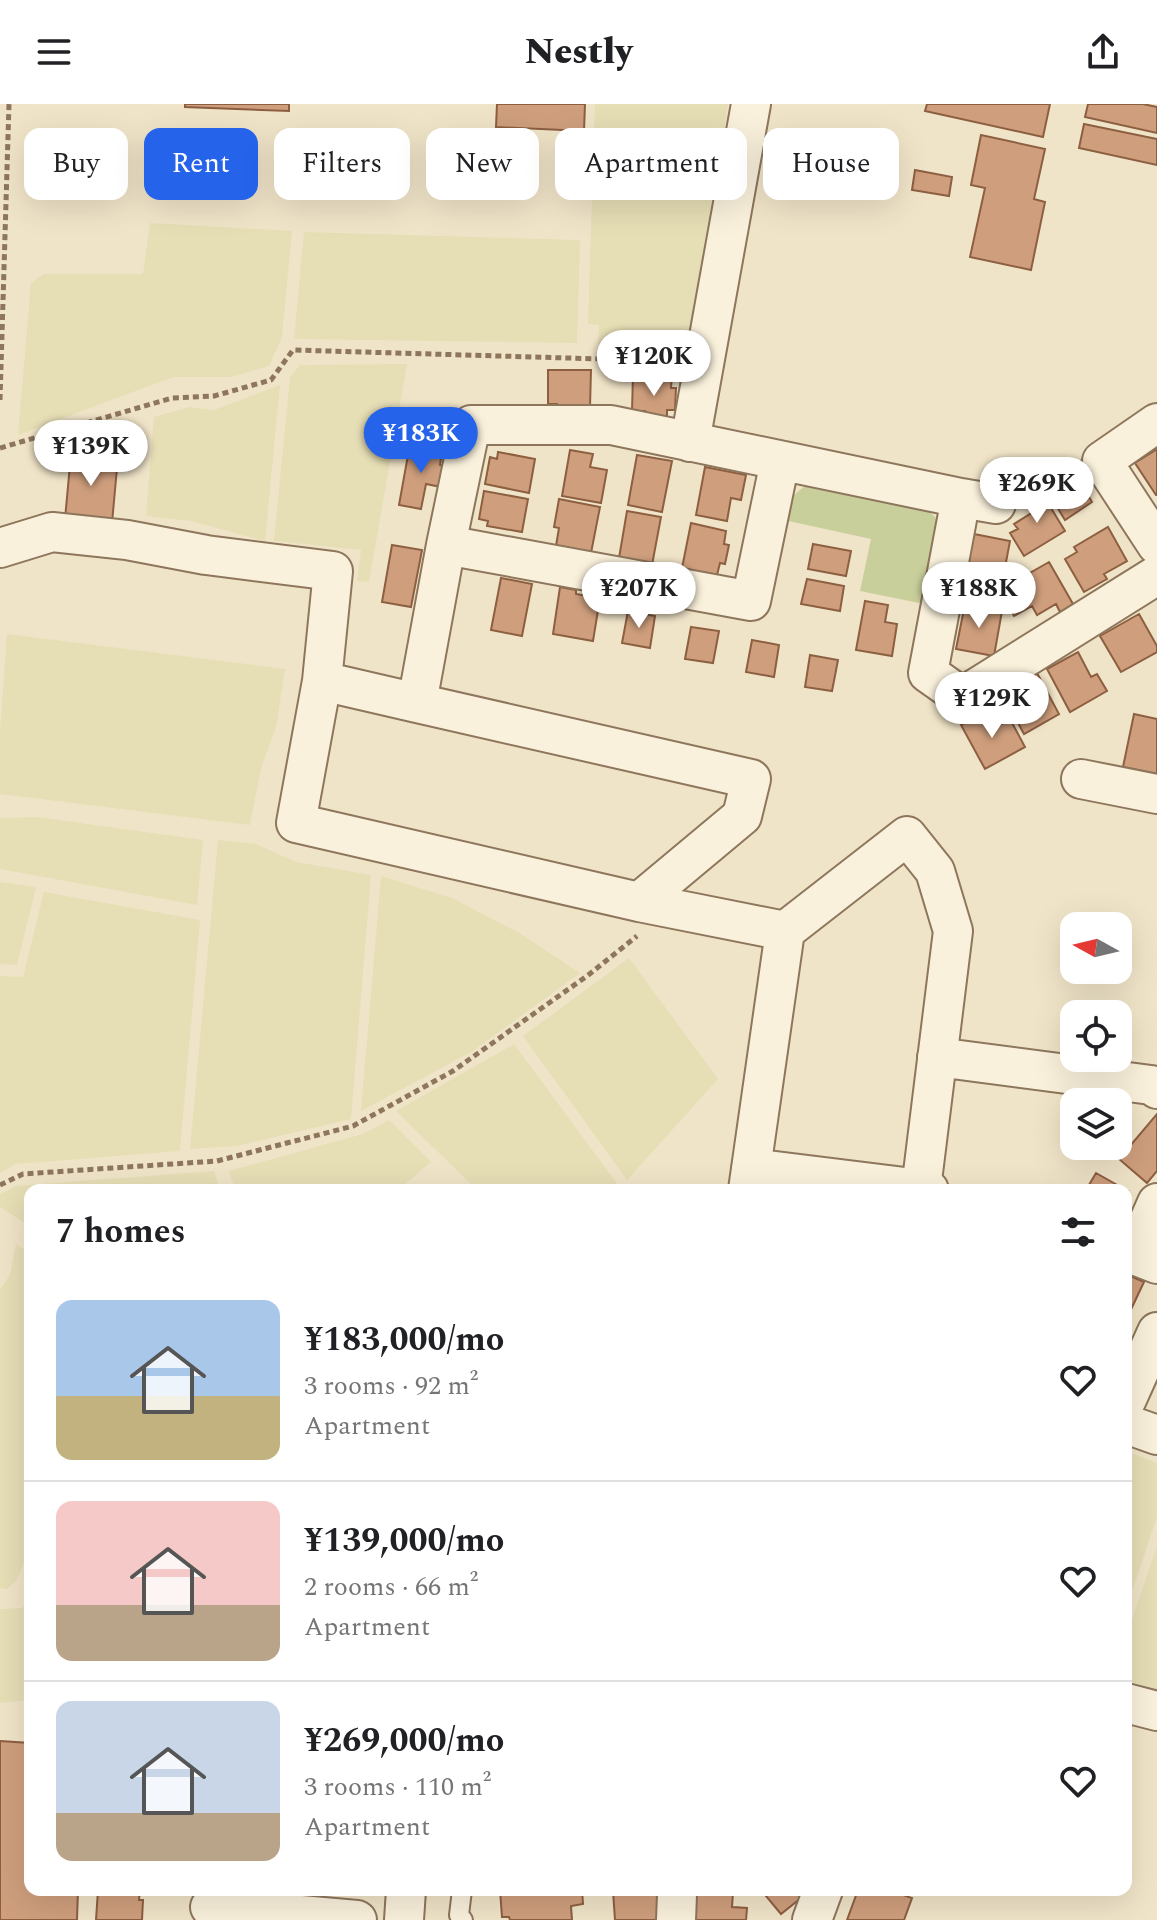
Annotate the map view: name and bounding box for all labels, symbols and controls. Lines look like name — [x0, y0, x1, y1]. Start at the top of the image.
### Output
text: Nestly — [525, 25, 632, 80]
icon: menu — [32, 30, 76, 74]
icon: share — [1081, 30, 1125, 74]
chip: Buy — [24, 128, 128, 200]
chip: Rent — [144, 128, 258, 200]
chip: Filters — [274, 128, 410, 200]
chip: New — [426, 128, 539, 200]
chip: Apartment — [555, 128, 747, 200]
chip: House — [763, 128, 899, 200]
pin: ¥120K — [598, 330, 710, 398]
text: ¥120K — [615, 336, 693, 376]
pin: ¥183K — [365, 407, 477, 475]
text: ¥183K — [382, 413, 460, 453]
pin: ¥139K — [35, 420, 147, 488]
text: ¥139K — [52, 426, 130, 466]
pin: ¥269K — [981, 457, 1093, 525]
text: ¥269K — [998, 463, 1076, 503]
pin: ¥207K — [583, 562, 695, 630]
pin: ¥188K — [923, 562, 1035, 630]
text: ¥207K — [600, 568, 678, 608]
text: ¥188K — [940, 568, 1018, 608]
pin: ¥129K — [936, 672, 1048, 740]
text: ¥129K — [953, 678, 1031, 718]
north arrow — [1060, 912, 1132, 984]
map controls — [1060, 912, 1132, 1160]
button: locate — [1060, 1000, 1132, 1072]
button: layers — [1060, 1088, 1132, 1160]
text: 7 homes — [56, 1206, 186, 1258]
icon: filters — [1056, 1210, 1100, 1254]
text: ¥183,000/mo — [304, 1314, 504, 1366]
icon: home — [120, 1332, 216, 1428]
icon: heart — [1056, 1358, 1100, 1402]
text: 3 rooms · 92 m² — [304, 1366, 478, 1406]
text: Apartment — [304, 1406, 430, 1446]
text: ¥139,000/mo — [304, 1515, 504, 1567]
icon: home — [120, 1533, 216, 1629]
icon: heart — [1056, 1559, 1100, 1603]
text: 2 rooms · 66 m² — [304, 1567, 478, 1607]
text: Apartment — [304, 1607, 430, 1647]
text: ¥269,000/mo — [304, 1715, 504, 1767]
icon: home — [120, 1733, 216, 1829]
icon: heart — [1056, 1759, 1100, 1803]
text: 3 rooms · 110 m² — [304, 1767, 491, 1807]
text: Apartment — [304, 1807, 430, 1847]

